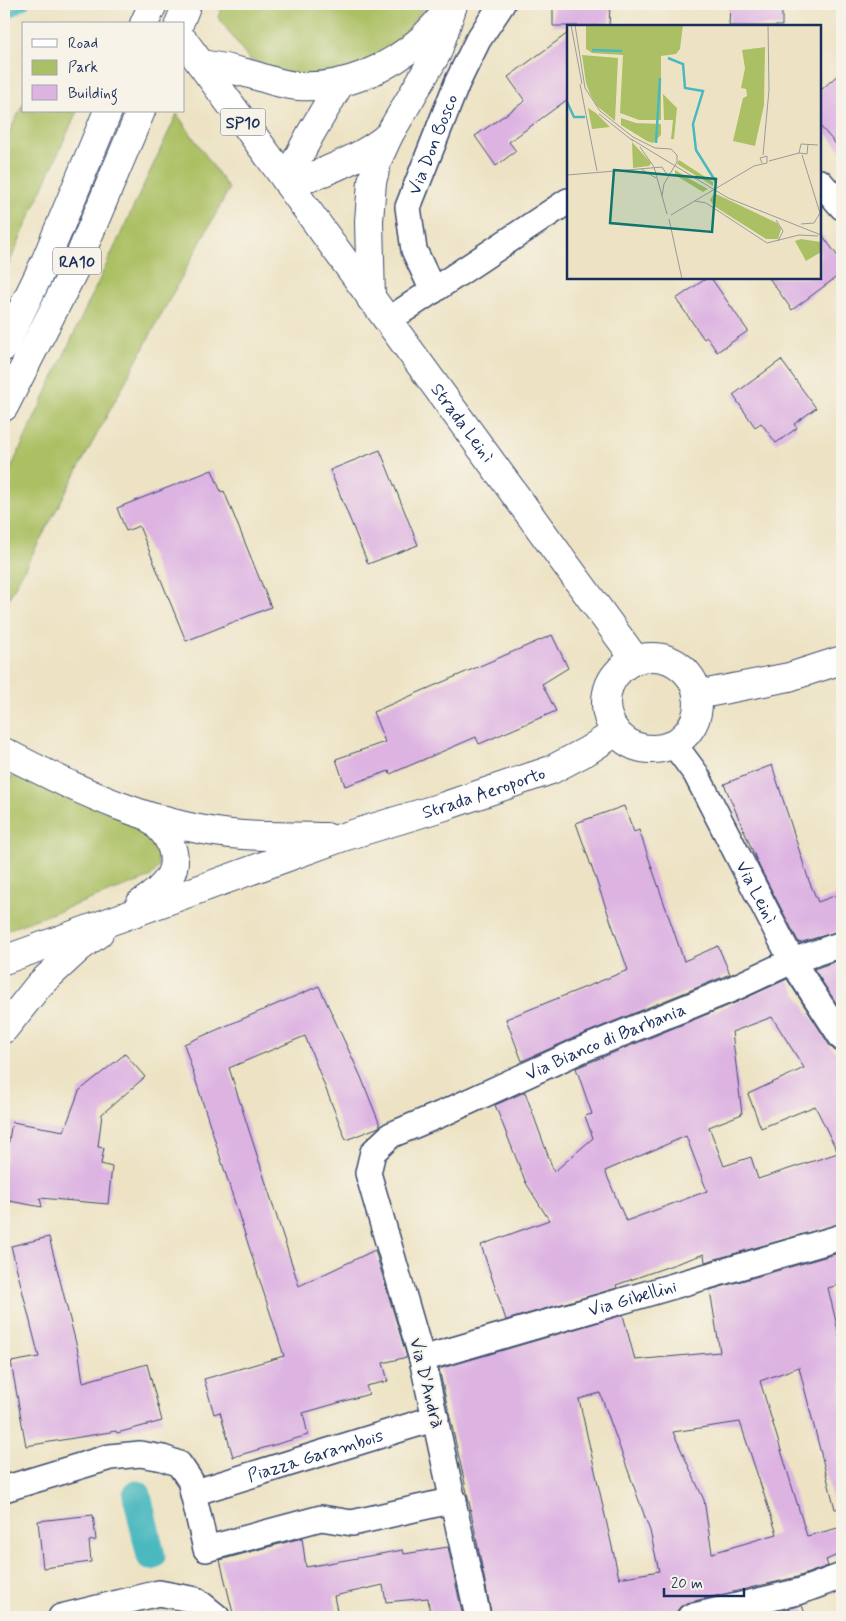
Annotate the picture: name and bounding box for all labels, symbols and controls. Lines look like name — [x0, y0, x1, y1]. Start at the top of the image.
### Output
legend — [22, 22, 185, 112]
inset map — [567, 25, 821, 279]
text: Road — [68, 34, 98, 54]
text: Park — [68, 58, 98, 78]
text: Building — [68, 84, 118, 105]
street label: Via Don Bosco — [403, 91, 464, 198]
road number: SP10 — [220, 108, 266, 136]
road number: RA10 — [53, 248, 101, 274]
street label: Strada Leinì — [425, 379, 498, 467]
street label: Strada Aeroporto — [419, 762, 549, 825]
street label: Via Leinì — [730, 857, 782, 928]
street label: Via Bianco di Barbania — [522, 998, 690, 1087]
street label: Via Gibellini — [586, 1275, 680, 1323]
street label: Via D'Andrà — [403, 1335, 449, 1431]
street label: Piazza Garambois — [245, 1424, 387, 1488]
scale bar — [664, 1566, 744, 1598]
text: 20 m — [671, 1574, 703, 1594]

